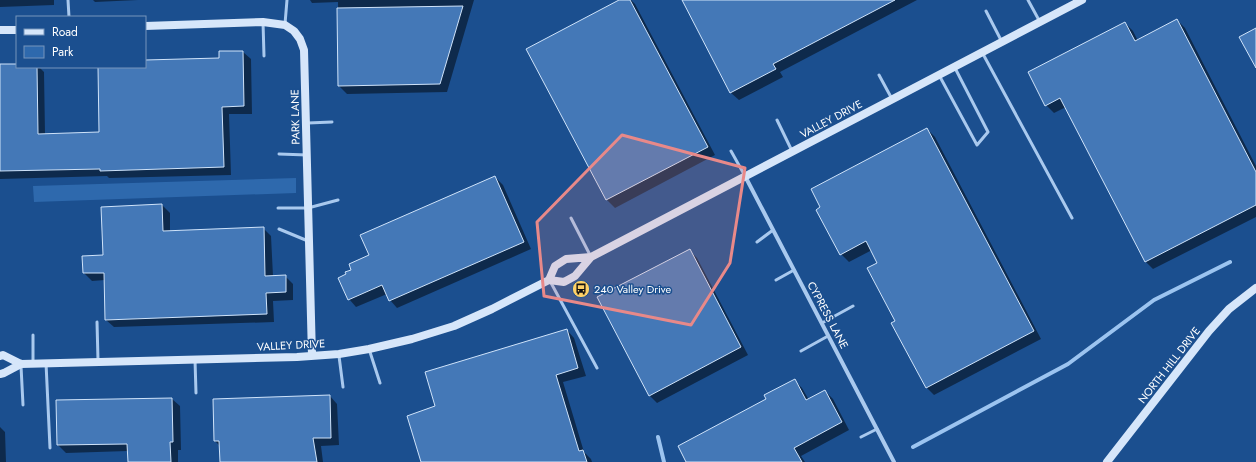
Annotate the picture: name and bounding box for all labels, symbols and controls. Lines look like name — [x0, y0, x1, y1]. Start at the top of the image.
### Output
legend — [16, 16, 146, 68]
text: Road — [52, 23, 78, 41]
text: Park — [52, 43, 74, 61]
street label: PARK LANE — [287, 89, 303, 145]
street label: VALLEY DRIVE — [797, 96, 865, 142]
bus stop icon: 240 Valley Drive — [571, 279, 591, 299]
street label: CYPRESS LANE — [804, 279, 852, 351]
place label: 240 Valley Drive — [594, 281, 672, 297]
street label: NORTH HILL DRIVE — [1134, 323, 1204, 407]
street label: VALLEY DRIVE — [256, 335, 326, 355]

